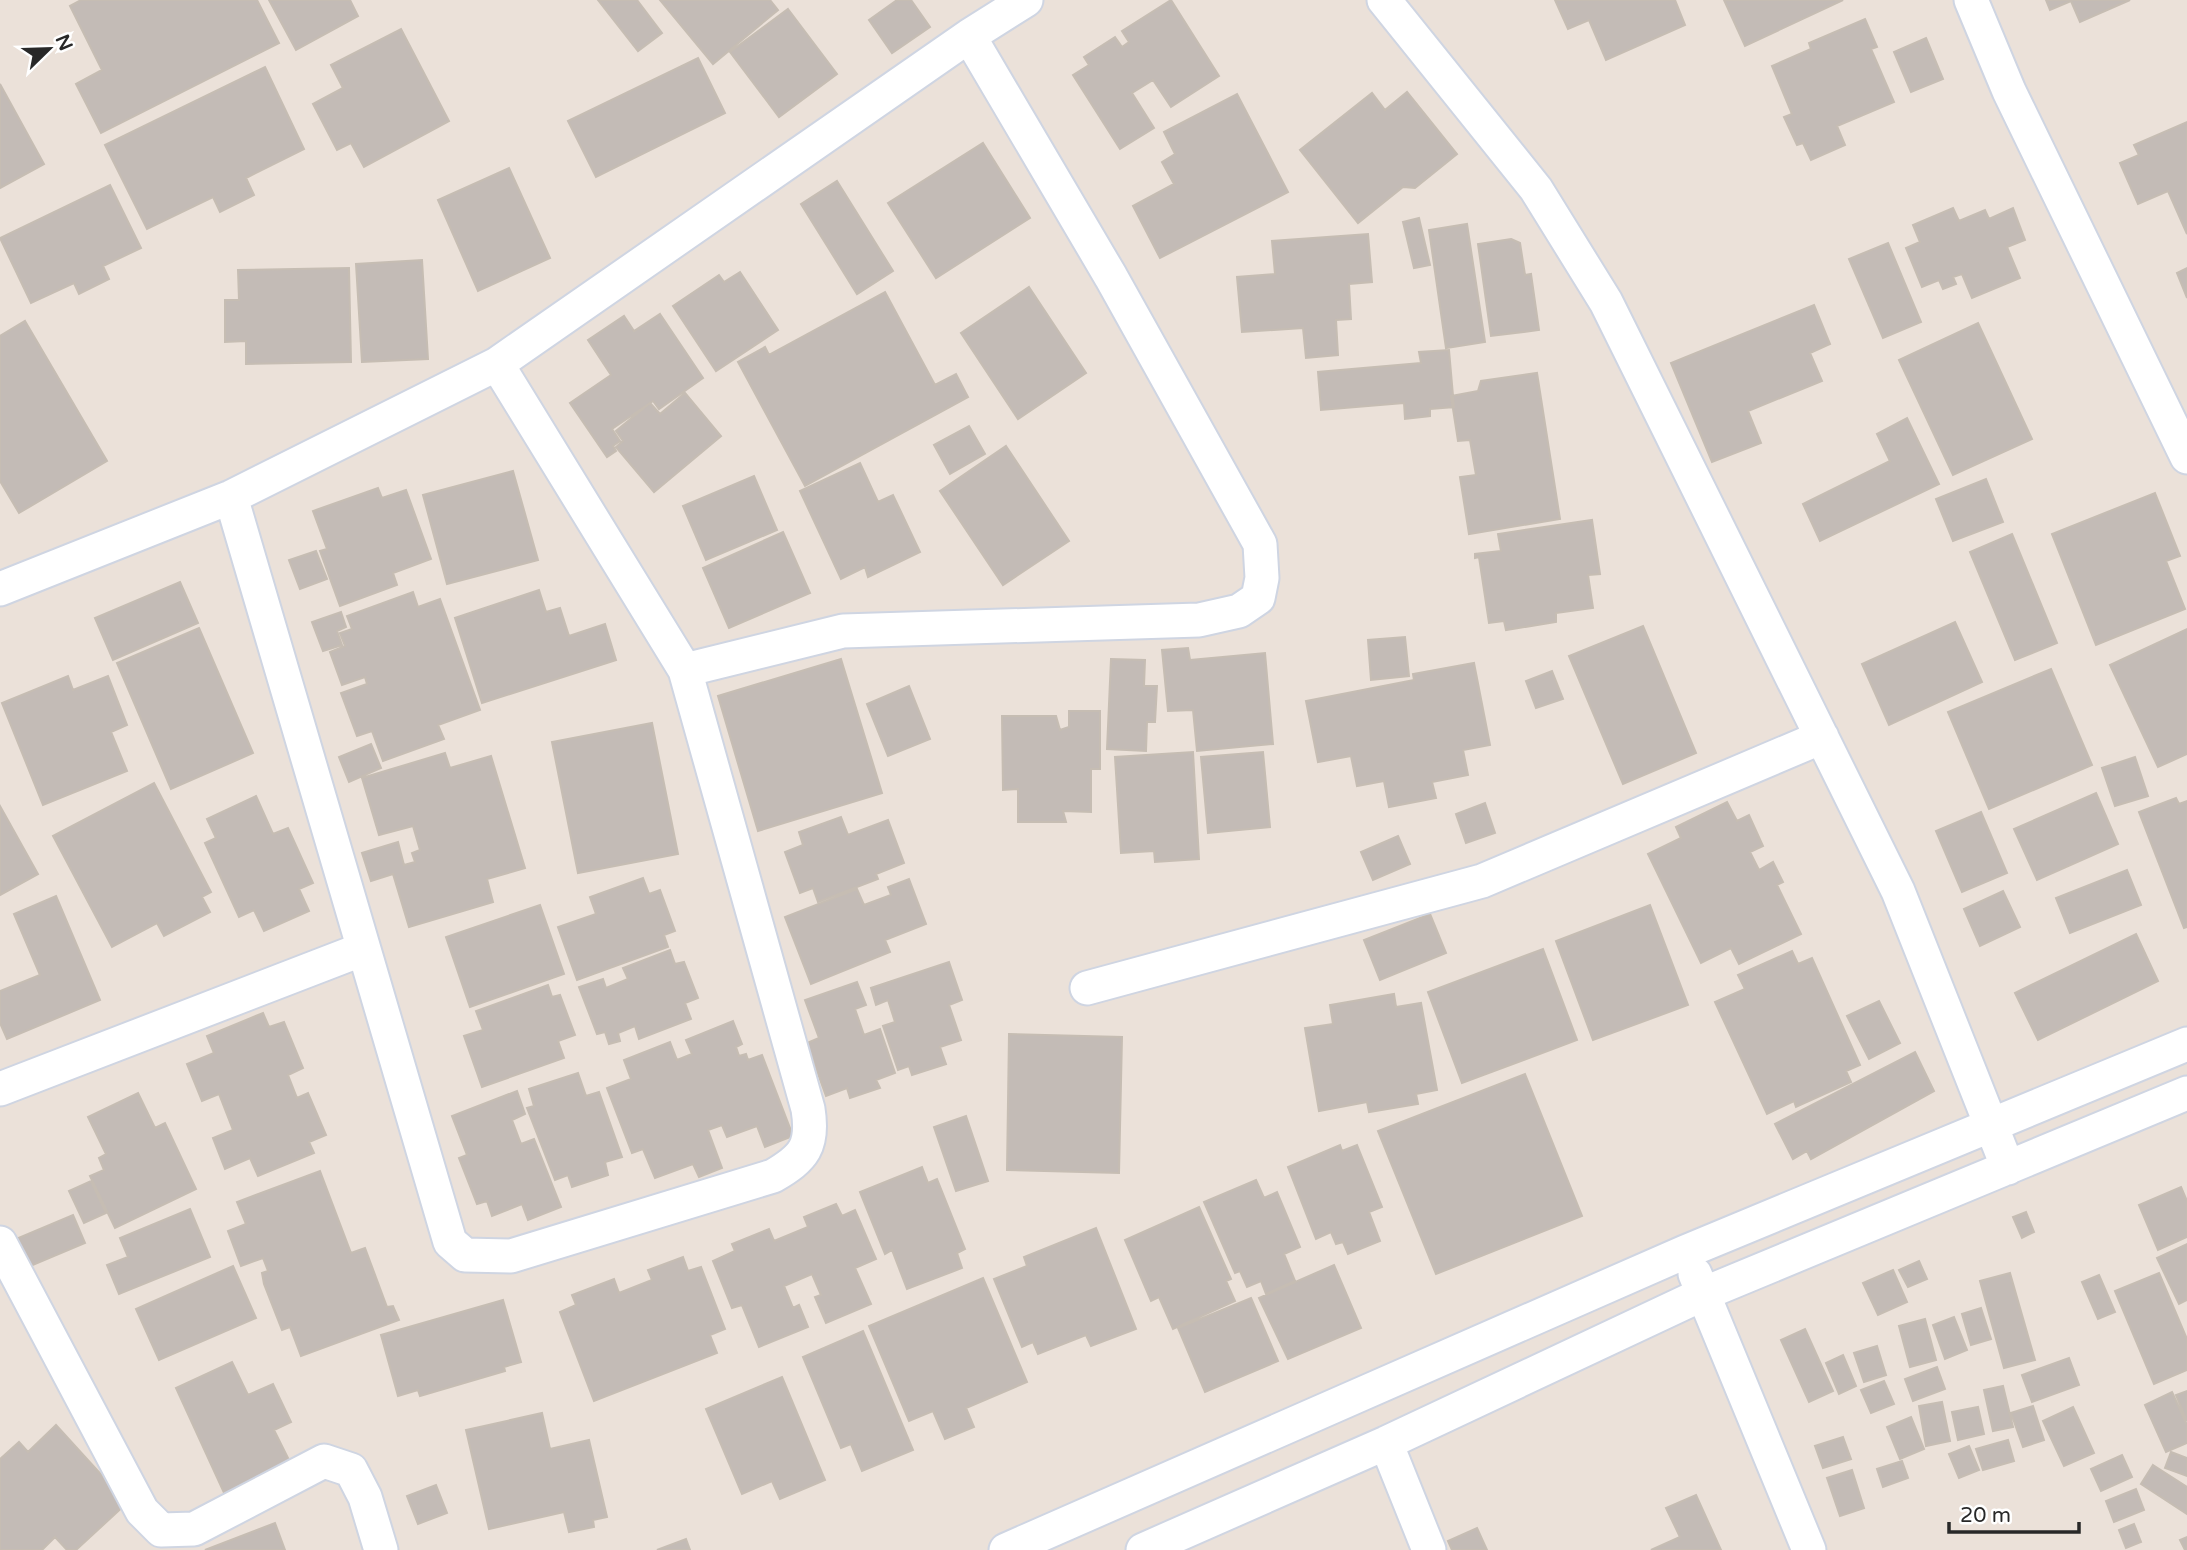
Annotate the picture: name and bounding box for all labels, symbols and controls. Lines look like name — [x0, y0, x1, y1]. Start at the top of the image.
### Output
north arrow — [14, 14, 84, 84]
text: N — [51, 31, 77, 54]
scale bar — [1949, 1490, 2078, 1534]
text: 20 m — [1960, 1503, 2011, 1528]

